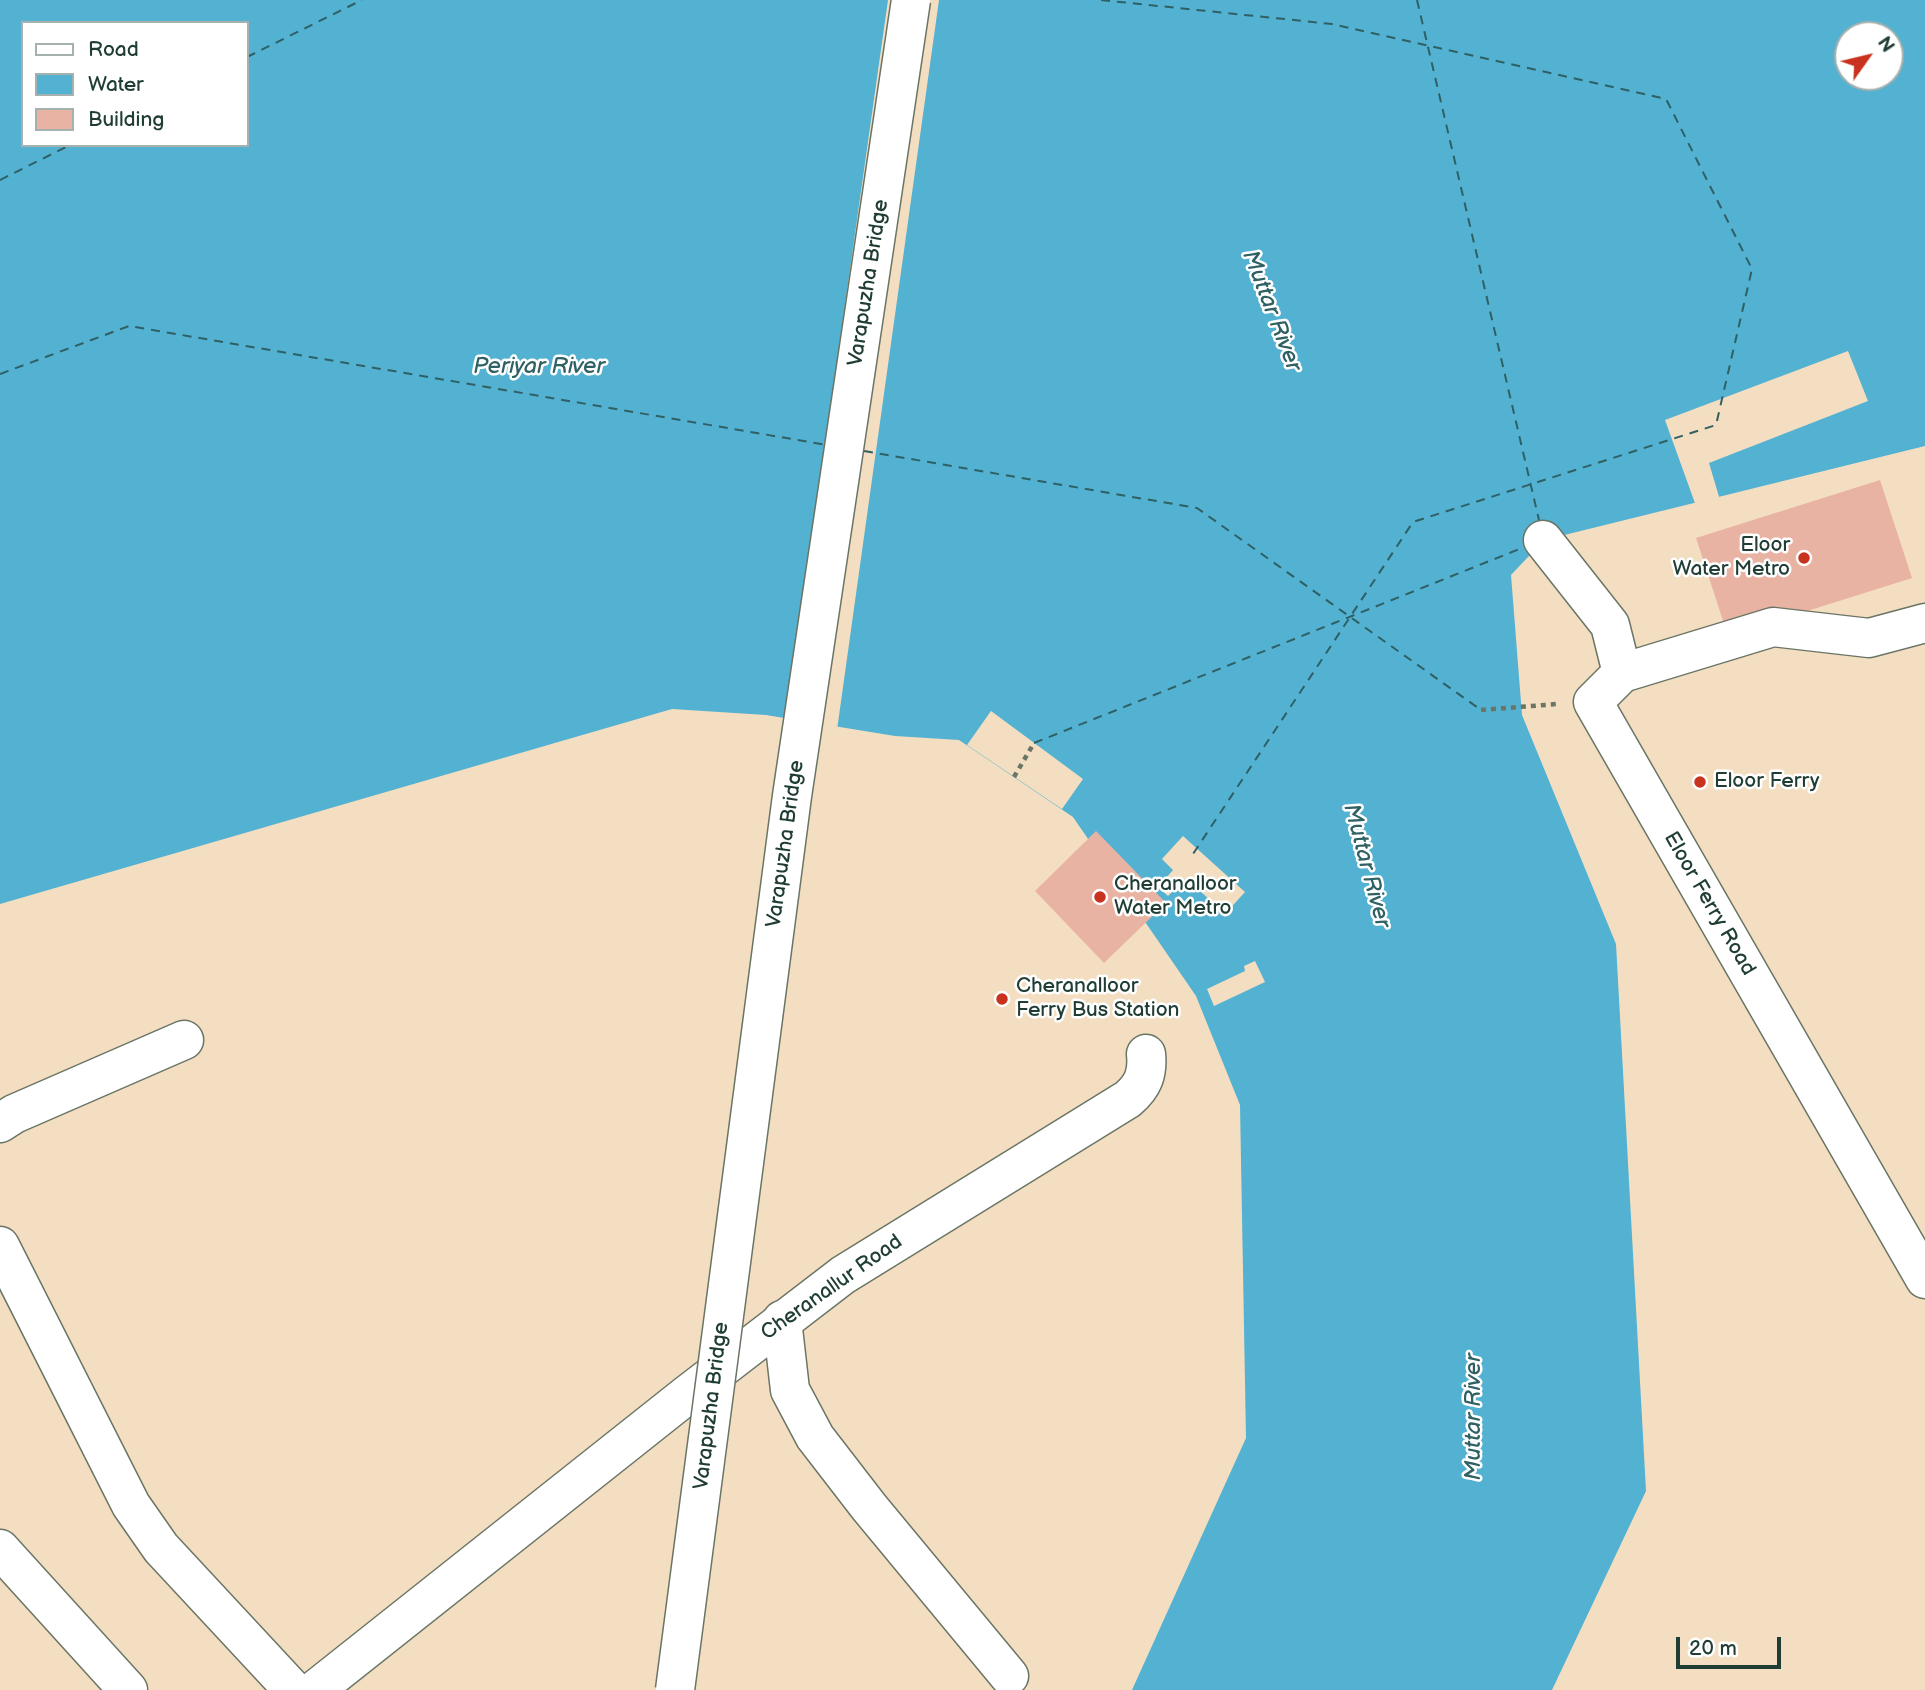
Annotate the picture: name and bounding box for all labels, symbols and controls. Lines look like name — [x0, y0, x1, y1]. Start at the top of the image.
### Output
legend — [21, 21, 248, 147]
north arrow — [1834, 21, 1904, 91]
text: N — [1872, 33, 1899, 57]
text: Road — [88, 37, 139, 62]
text: Water — [88, 72, 144, 97]
text: Building — [88, 107, 164, 132]
street label: Varapuzha Bridge — [843, 198, 895, 368]
water label: Muttar River — [1235, 247, 1307, 375]
water label: Periyar River — [473, 353, 605, 381]
place label: Eloor Water Metro — [1673, 533, 1790, 583]
marker: Eloor Water Metro — [1796, 550, 1812, 566]
street label: Varapuzha Bridge — [762, 759, 810, 929]
place label: Eloor Ferry — [1714, 769, 1820, 795]
marker: Eloor Ferry — [1692, 774, 1708, 790]
water label: Muttar River — [1336, 801, 1396, 931]
street label: Eloor Ferry Road — [1658, 828, 1760, 980]
place label: Cheranalloor Water Metro — [1114, 872, 1236, 922]
marker: Cheranalloor Water Metro — [1092, 889, 1108, 905]
place label: Cheranalloor Ferry Bus Station — [1016, 974, 1179, 1024]
marker: Cheranalloor Ferry Bus Station — [994, 991, 1010, 1007]
street label: Cheranallur Road — [756, 1230, 908, 1346]
street label: Varapuzha Bridge — [689, 1321, 735, 1491]
water label: Muttar River — [1460, 1353, 1488, 1481]
scale bar — [1680, 1624, 1785, 1668]
text: 20 m — [1689, 1636, 1737, 1661]

